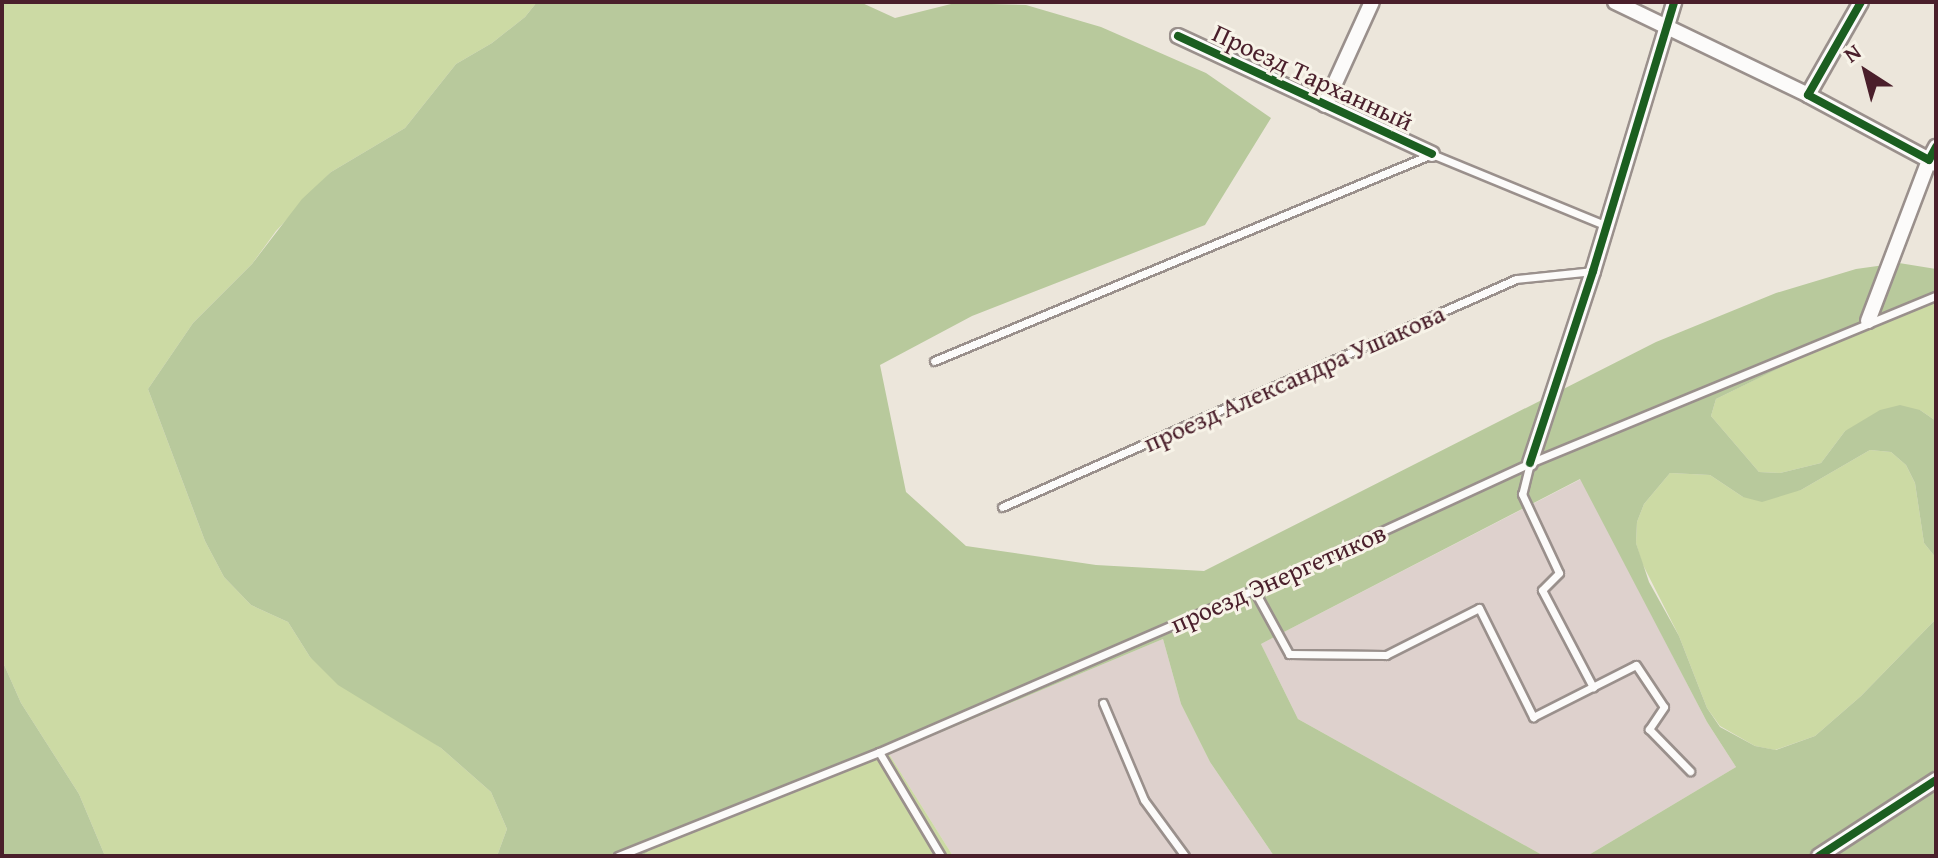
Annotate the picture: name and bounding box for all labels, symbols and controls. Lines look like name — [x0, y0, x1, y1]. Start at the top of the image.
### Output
street label: Проезд Тарханный — [1208, 17, 1418, 137]
north arrow — [1826, 32, 1906, 112]
text: N — [1837, 35, 1867, 70]
street label: проезд Александра Ушакова — [1139, 297, 1449, 459]
street label: проезд Энергетиков — [1166, 517, 1390, 639]

